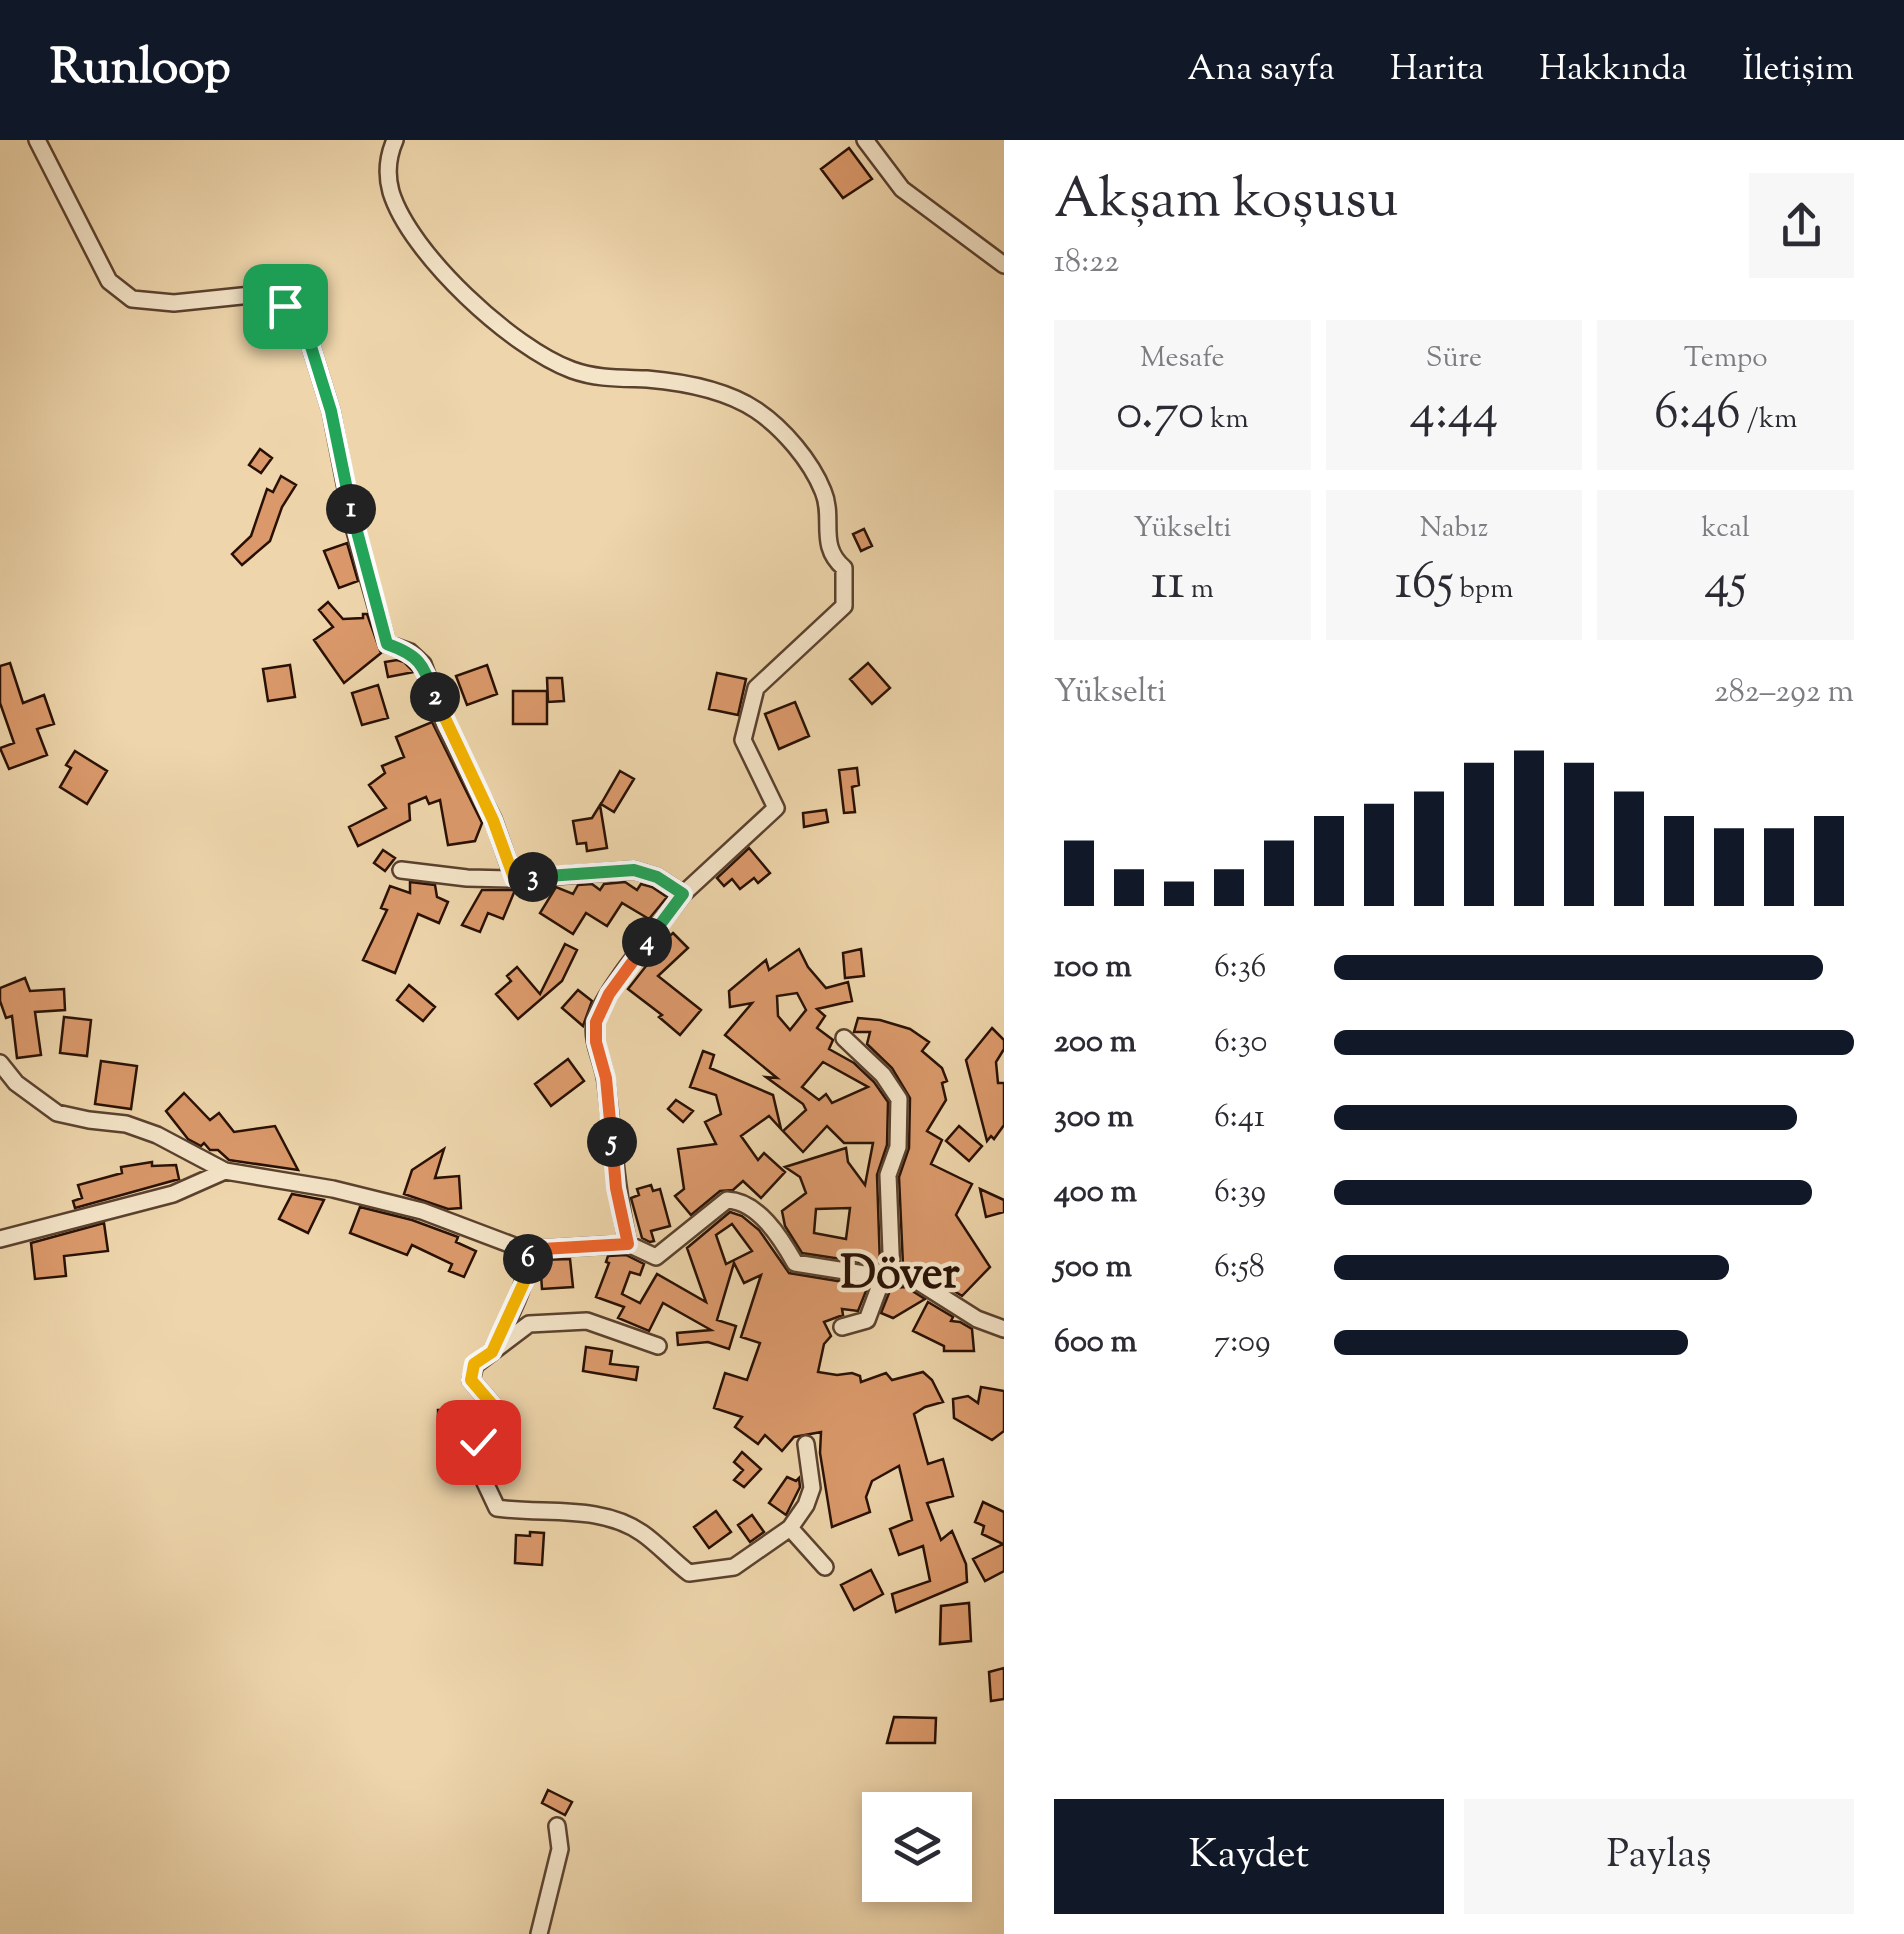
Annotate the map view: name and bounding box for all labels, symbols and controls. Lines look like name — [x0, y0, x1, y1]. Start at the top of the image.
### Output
text: Runloop — [50, 36, 231, 105]
text: Ana sayfa — [1187, 45, 1335, 96]
text: Harita — [1390, 45, 1484, 96]
text: Hakkında — [1539, 45, 1687, 96]
text: İletişim — [1742, 45, 1854, 96]
text: Akşam koşusu — [1054, 163, 1398, 242]
button: share — [1749, 173, 1854, 278]
text: 18:22 — [1054, 240, 1119, 286]
pin — [243, 264, 328, 349]
icon: arrive — [258, 279, 313, 334]
text: Mesafe — [1140, 339, 1225, 379]
text: Süre — [1426, 339, 1482, 379]
text: Tempo — [1684, 339, 1768, 379]
text: 0.70 — [1116, 379, 1204, 451]
text: 4:44 — [1410, 379, 1498, 451]
text: 6:46 — [1654, 379, 1741, 451]
text: km — [1204, 400, 1249, 440]
text: /km — [1741, 400, 1797, 440]
pin: 1 — [326, 484, 376, 534]
text: 1 — [346, 489, 356, 529]
text: Yükselti — [1133, 509, 1232, 549]
text: Nabız — [1420, 509, 1488, 549]
text: kcal — [1702, 509, 1750, 549]
text: 11 — [1151, 549, 1185, 621]
text: 165 — [1395, 549, 1454, 621]
text: 45 — [1705, 549, 1747, 621]
text: m — [1185, 570, 1214, 610]
text: bpm — [1454, 570, 1513, 610]
text: Yükselti — [1054, 670, 1166, 716]
text: 282–292 m — [1714, 670, 1854, 716]
pin: 2 — [410, 672, 460, 722]
text: 2 — [428, 677, 442, 717]
pin: 3 — [508, 852, 558, 902]
text: 3 — [527, 857, 539, 897]
pin: 4 — [622, 917, 672, 967]
text: 4 — [640, 922, 654, 962]
text: 100 m — [1054, 945, 1132, 991]
text: 6:36 — [1214, 945, 1266, 991]
text: 200 m — [1054, 1020, 1136, 1066]
text: 6:30 — [1214, 1020, 1267, 1066]
text: 300 m — [1054, 1095, 1134, 1141]
text: 6:41 — [1214, 1095, 1265, 1141]
pin: 5 — [587, 1117, 637, 1167]
text: 5 — [607, 1122, 617, 1162]
text: 400 m — [1054, 1170, 1137, 1216]
text: 6:39 — [1214, 1170, 1266, 1216]
pin: 6 — [503, 1234, 553, 1284]
text: 6 — [521, 1239, 535, 1279]
district label: Döver — [840, 1244, 960, 1309]
text: 500 m — [1054, 1245, 1132, 1291]
text: 6:58 — [1214, 1245, 1265, 1291]
text: 600 m — [1054, 1320, 1137, 1366]
text: 7:09 — [1214, 1320, 1271, 1366]
pin — [436, 1400, 521, 1485]
icon: check — [451, 1415, 506, 1470]
map controls — [862, 1792, 972, 1902]
button: layers — [862, 1792, 972, 1902]
button: Kaydet — [1054, 1799, 1444, 1914]
button: Paylaş — [1464, 1799, 1854, 1914]

